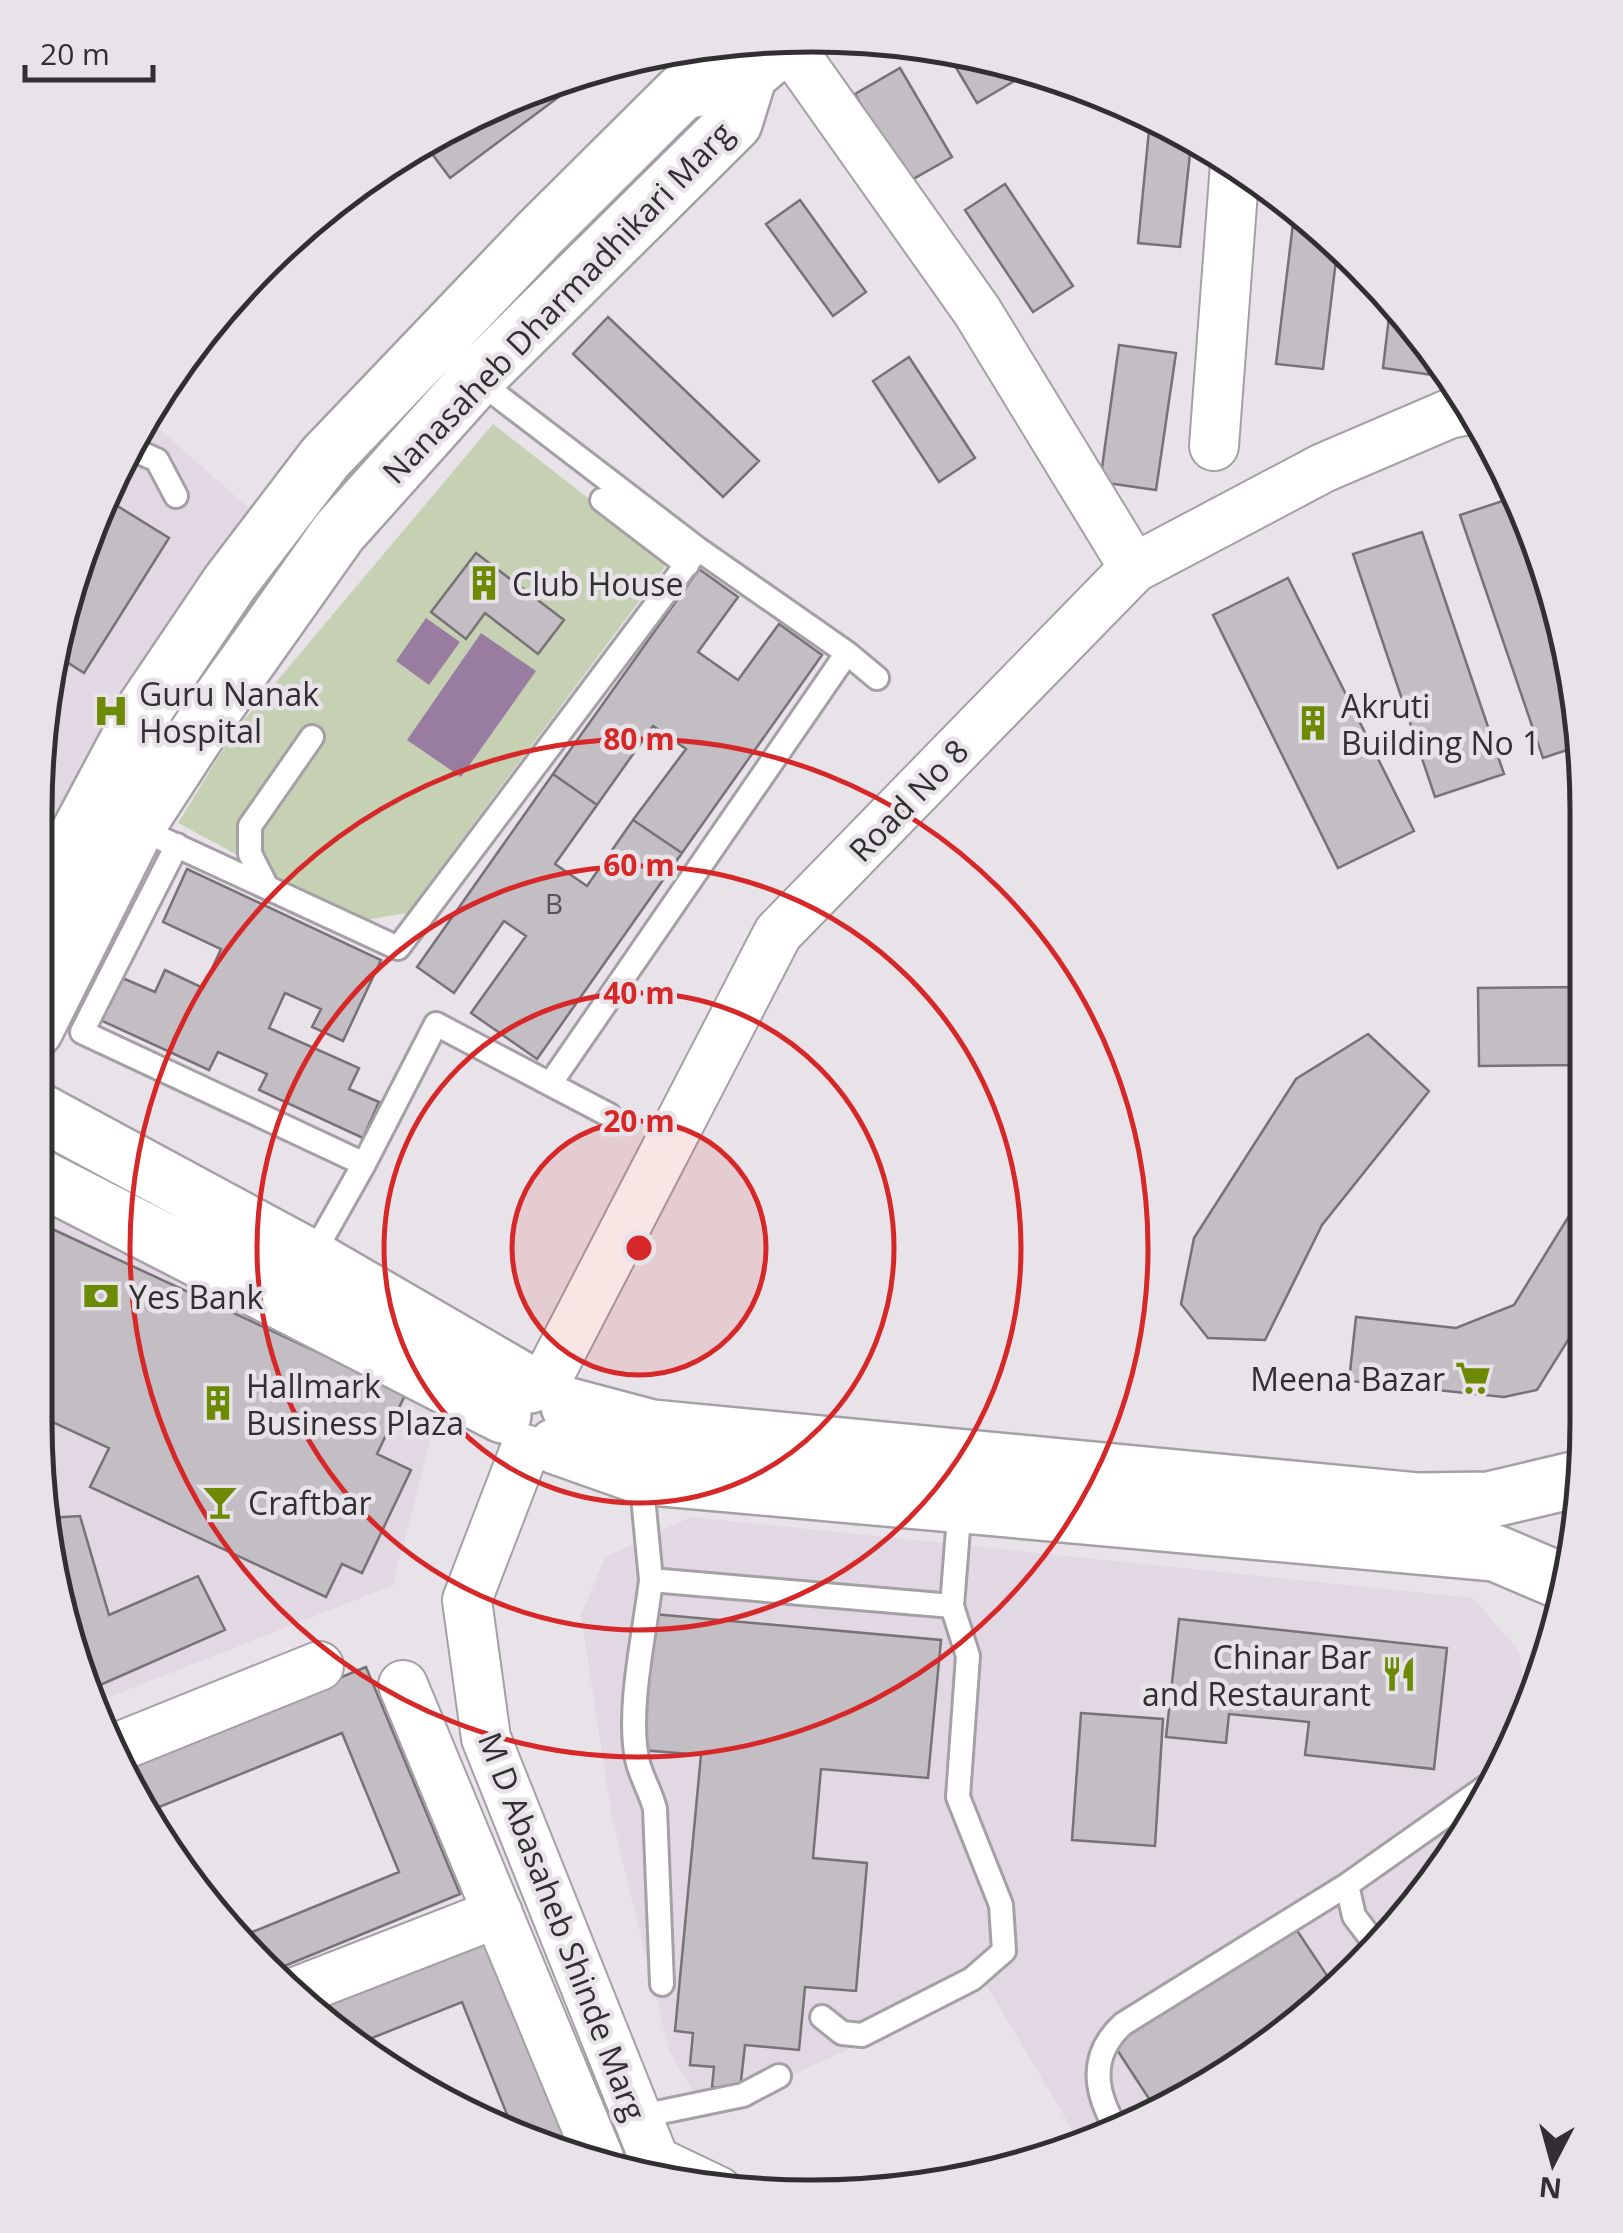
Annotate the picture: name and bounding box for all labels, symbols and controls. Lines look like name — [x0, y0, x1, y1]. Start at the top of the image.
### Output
scale bar — [25, 20, 152, 82]
text: 20 m — [40, 33, 110, 74]
street label: Nanasaheb Dharmadhikari Marg — [372, 112, 742, 492]
place label: Club House — [512, 562, 683, 605]
building icon: Club House — [465, 564, 503, 602]
place label: Guru Nanak Hospital — [139, 672, 319, 752]
place label: Akruti Building No 1 — [1341, 684, 1540, 764]
hospital icon: Guru Nanak Hospital — [92, 692, 130, 730]
building icon: Akruti Building No 1 — [1294, 704, 1332, 742]
text: 80 m — [603, 718, 675, 759]
street label: Road No 8 — [839, 729, 977, 871]
text: 60 m — [603, 844, 675, 885]
house number: B — [545, 884, 563, 922]
text: 40 m — [603, 972, 675, 1013]
text: 20 m — [603, 1100, 675, 1141]
centre of rings — [621, 1230, 657, 1266]
place label: Yes Bank — [129, 1275, 264, 1318]
bank icon: Yes Bank — [82, 1277, 120, 1315]
place label: Meena Bazar — [1250, 1357, 1445, 1400]
supermarket icon: Meena Bazar — [1454, 1359, 1492, 1397]
place label: Hallmark Business Plaza — [246, 1364, 464, 1444]
building icon: Hallmark Business Plaza — [199, 1384, 237, 1422]
place label: Craftbar — [248, 1481, 372, 1524]
bar icon: Craftbar — [201, 1483, 239, 1521]
place label: Chinar Bar and Restaurant — [1142, 1635, 1371, 1715]
restaurant icon: Chinar Bar and Restaurant — [1380, 1655, 1418, 1693]
street label: M D Abasaheb Shinde Marg — [469, 1726, 657, 2126]
north arrow — [1503, 2113, 1603, 2213]
text: N — [1537, 2169, 1564, 2209]

